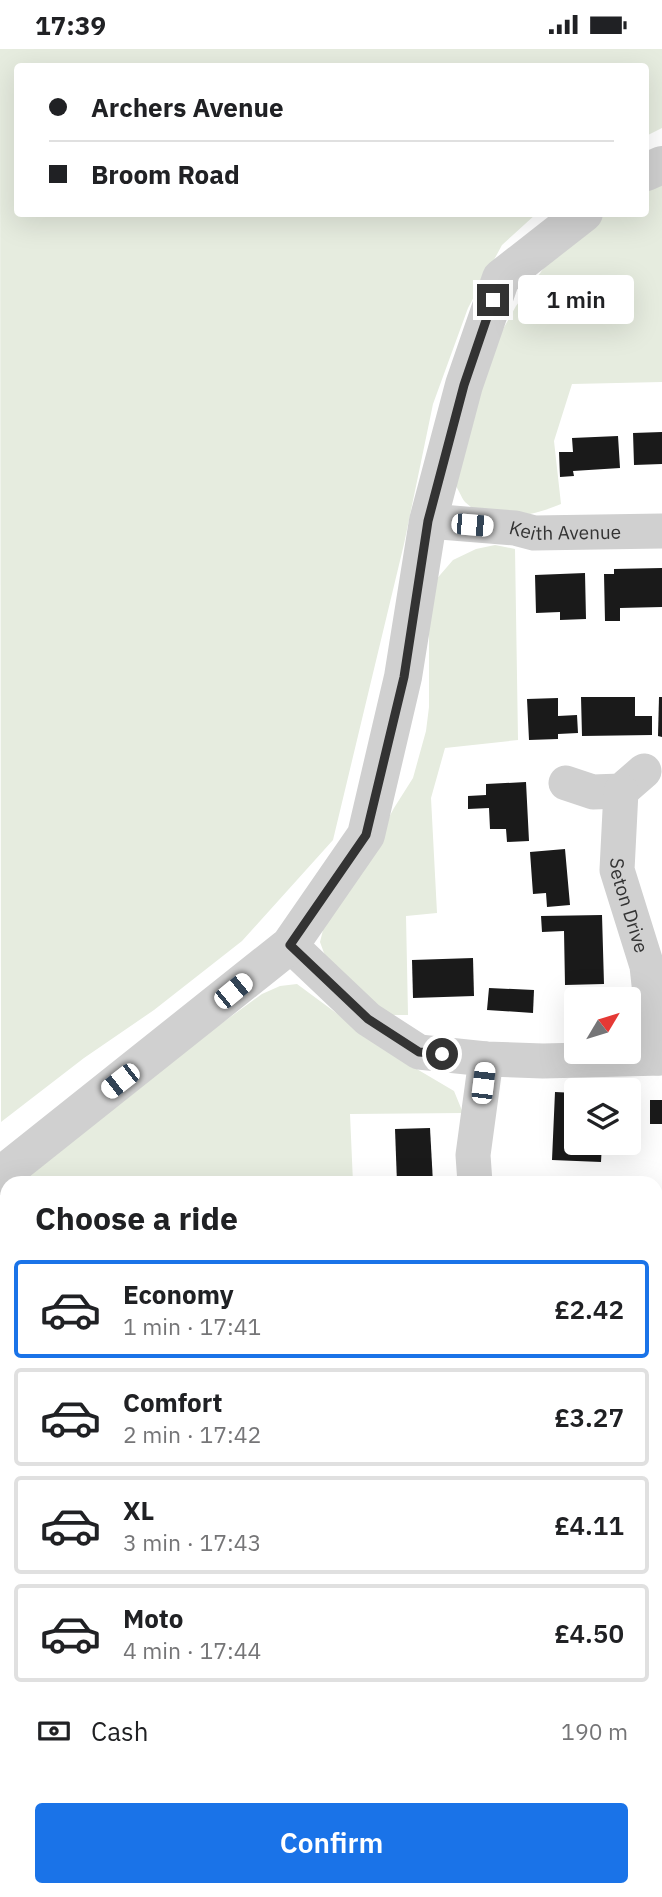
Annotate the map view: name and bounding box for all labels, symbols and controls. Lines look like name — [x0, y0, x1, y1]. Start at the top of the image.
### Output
text: 17:39 — [35, 8, 106, 42]
text: Archers Avenue — [91, 90, 284, 124]
text: Broom Road — [91, 157, 240, 191]
callout: 1 min — [518, 275, 633, 325]
route end — [477, 284, 509, 316]
text: 1 min — [546, 284, 606, 314]
car — [451, 513, 494, 537]
street label: Keith Avenue — [507, 515, 621, 545]
street label: Seton Drive — [605, 857, 654, 956]
car — [211, 970, 256, 1012]
north arrow — [564, 987, 640, 1064]
map controls — [564, 987, 641, 1155]
route start — [426, 1038, 458, 1070]
car — [97, 1060, 144, 1102]
car — [471, 1061, 496, 1105]
button: layers — [564, 1078, 641, 1155]
text: Choose a ride — [35, 1197, 238, 1239]
text: Economy — [123, 1277, 234, 1311]
icon: car — [39, 1278, 102, 1341]
text: £2.42 — [554, 1292, 624, 1326]
text: 1 min · 17:41 — [123, 1311, 261, 1341]
text: Comfort — [123, 1385, 222, 1419]
icon: car — [39, 1386, 102, 1449]
text: £3.27 — [554, 1400, 624, 1434]
text: 2 min · 17:42 — [123, 1419, 261, 1449]
text: XL — [123, 1493, 154, 1527]
icon: car — [39, 1494, 102, 1557]
text: £4.11 — [554, 1508, 624, 1542]
text: 3 min · 17:43 — [123, 1527, 261, 1557]
text: Moto — [123, 1601, 183, 1635]
icon: car — [39, 1602, 102, 1665]
text: £4.50 — [554, 1616, 624, 1650]
text: 4 min · 17:44 — [123, 1635, 261, 1665]
icon: cash — [35, 1712, 73, 1750]
text: Cash — [91, 1714, 148, 1748]
text: 190 m — [561, 1716, 628, 1746]
button: Confirm — [35, 1803, 628, 1883]

